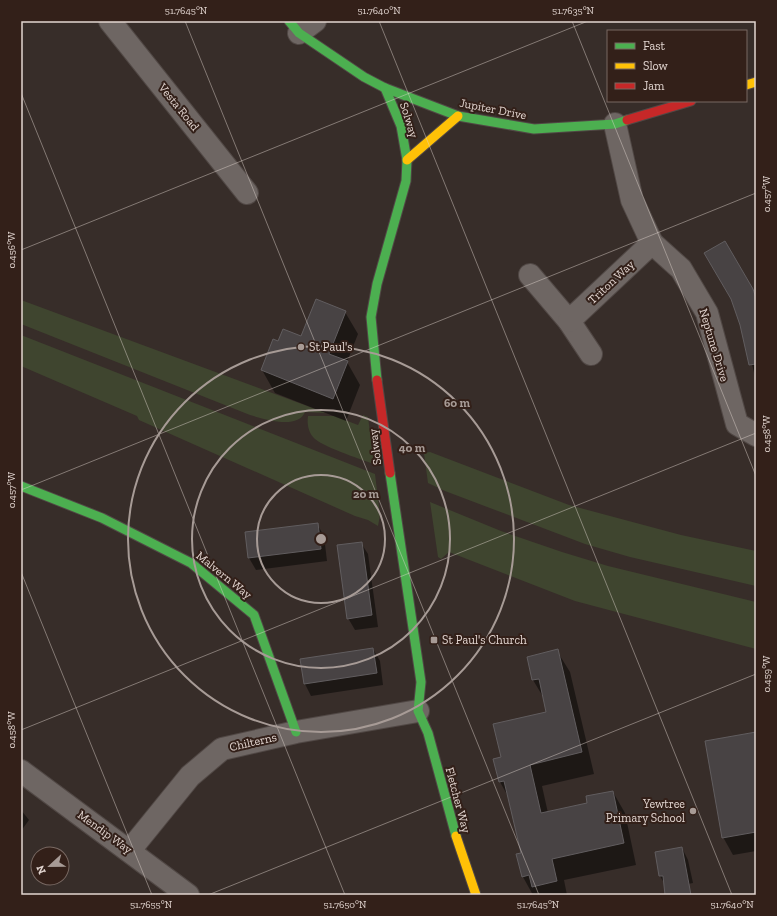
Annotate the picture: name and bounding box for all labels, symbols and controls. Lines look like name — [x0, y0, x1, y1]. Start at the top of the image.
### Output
text: 51.7645°N — [165, 5, 208, 17]
text: 51.7640°N — [357, 5, 401, 17]
text: 51.7635°N — [552, 5, 595, 17]
legend — [607, 30, 747, 102]
text: Fast — [643, 39, 666, 53]
text: Slow — [643, 59, 669, 73]
text: Jam — [643, 79, 665, 93]
street label: Vesta Road — [155, 80, 203, 134]
street label: Jupiter Drive — [458, 96, 528, 122]
street label: Solway — [397, 101, 421, 140]
text: 0.457°W — [761, 175, 773, 212]
text: 0.456°W — [6, 231, 18, 268]
street label: Triton Way — [585, 257, 638, 307]
street label: Neptune Drive — [696, 307, 732, 383]
place label: St Paul's — [309, 340, 353, 354]
marker: St Paul's — [296, 342, 306, 352]
text: 60 m — [444, 396, 471, 410]
text: 0.458°W — [761, 415, 773, 452]
street label: Solway — [366, 427, 384, 466]
text: 40 m — [399, 441, 426, 455]
text: 0.457°W — [6, 471, 18, 508]
text: 20 m — [353, 487, 380, 501]
centre of rings — [314, 532, 328, 546]
street label: Malvern Way — [193, 548, 255, 602]
place label: St Paul's Church — [442, 633, 527, 647]
marker: St Paul's Church — [429, 635, 439, 645]
text: 0.459°W — [761, 655, 773, 692]
text: 0.458°W — [6, 711, 18, 748]
street label: Chilterns — [228, 730, 278, 754]
street label: Fletcher Way — [443, 766, 474, 835]
place label: Yewtree Primary School — [606, 797, 685, 825]
marker: Yewtree Primary School — [688, 806, 698, 816]
street label: Mendip Way — [75, 808, 136, 857]
north arrow — [30, 846, 70, 886]
text: N — [33, 863, 49, 876]
text: 51.7655°N — [130, 899, 173, 911]
text: 51.7650°N — [324, 899, 367, 911]
text: 51.7645°N — [517, 899, 560, 911]
text: 51.7640°N — [710, 899, 754, 911]

